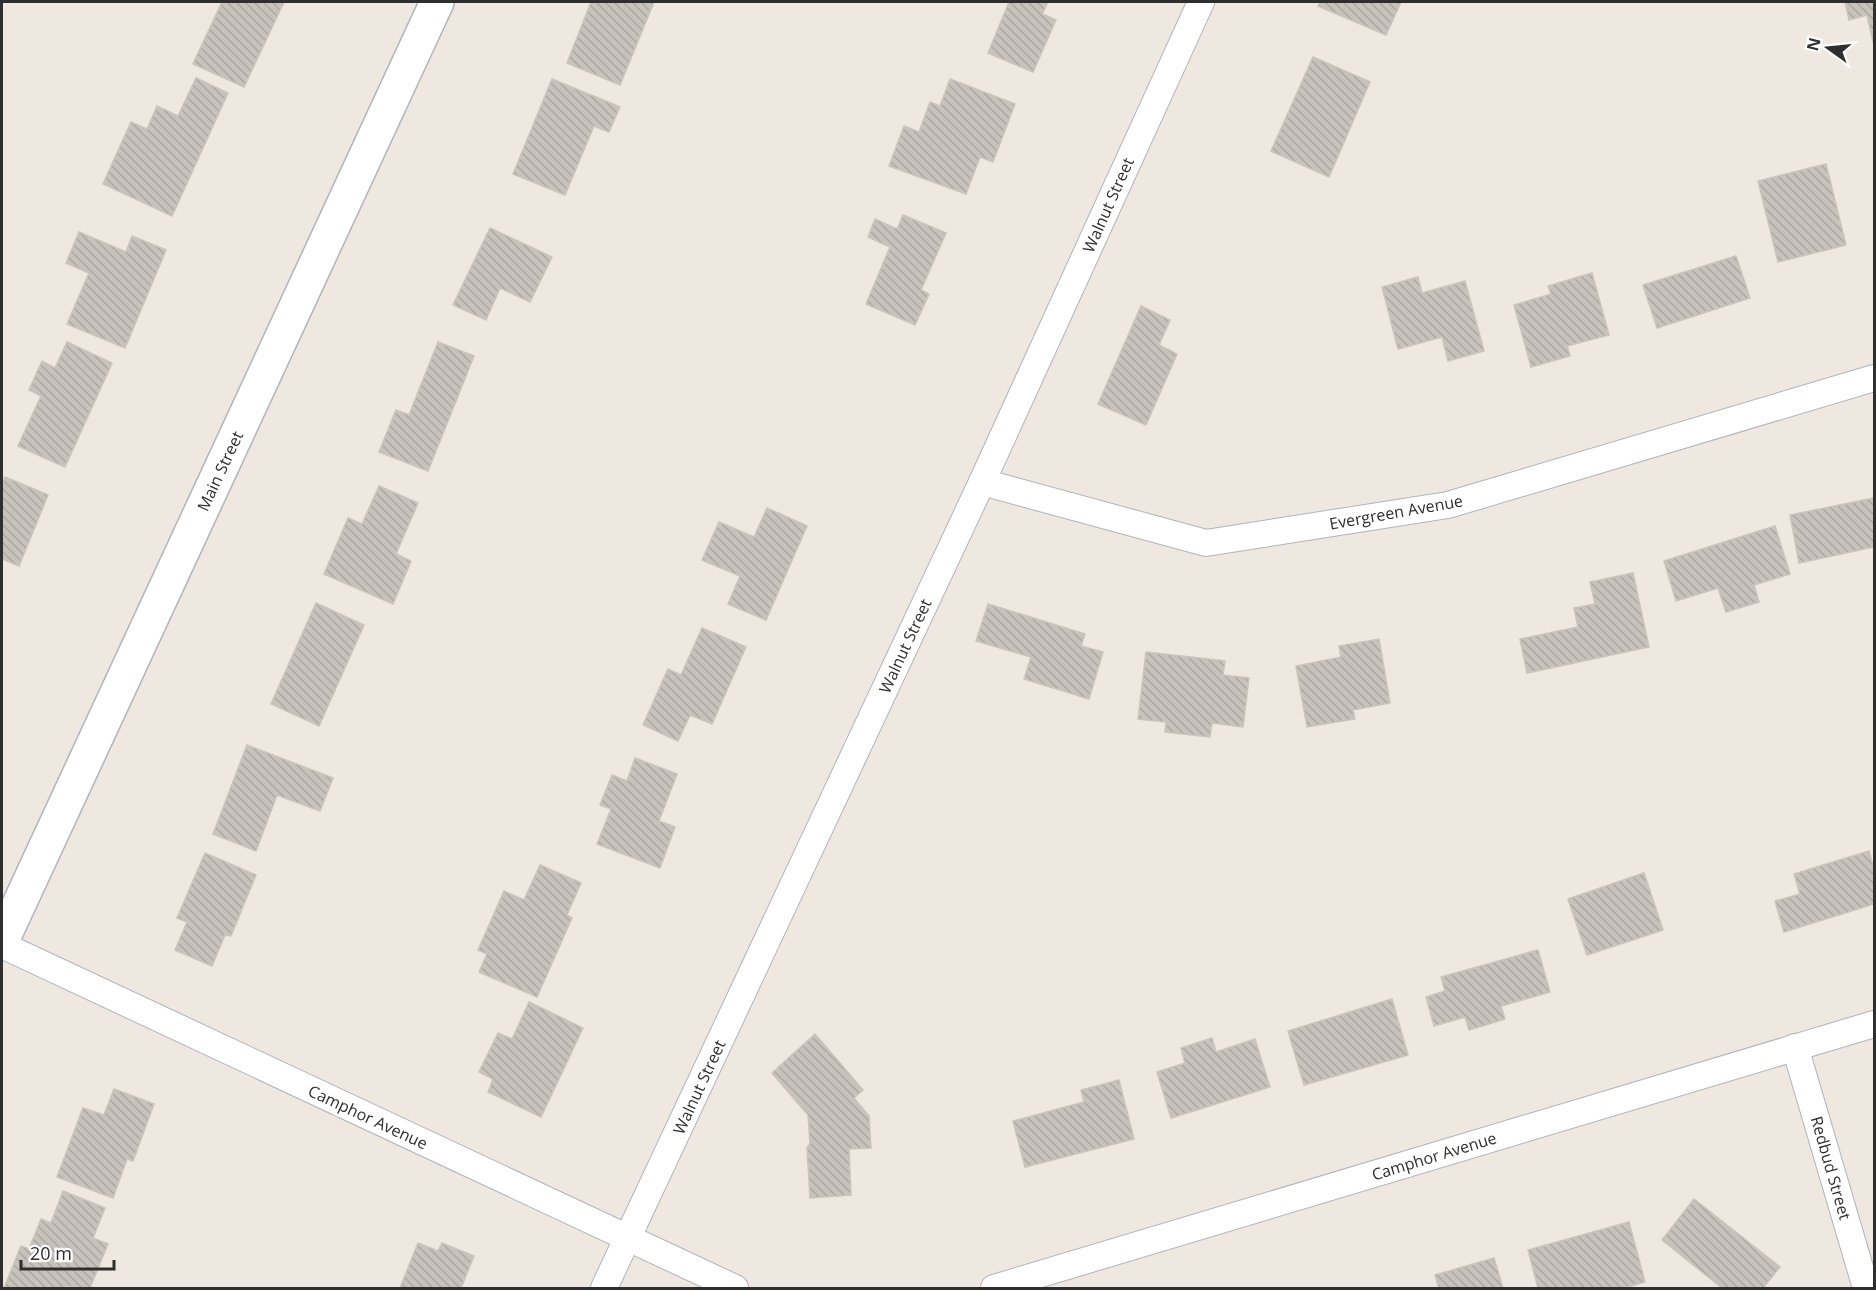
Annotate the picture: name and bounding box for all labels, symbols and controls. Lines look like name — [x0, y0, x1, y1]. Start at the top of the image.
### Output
north arrow — [1798, 18, 1858, 78]
text: N — [1801, 35, 1826, 53]
street label: Walnut Street — [1077, 154, 1139, 256]
street label: Main Street — [192, 427, 248, 515]
street label: Evergreen Avenue — [1327, 489, 1465, 535]
street label: Walnut Street — [874, 595, 937, 697]
street label: Walnut Street — [668, 1036, 731, 1138]
street label: Camphor Avenue — [305, 1080, 431, 1154]
street label: Redbud Street — [1806, 1114, 1856, 1223]
street label: Camphor Avenue — [1369, 1127, 1499, 1185]
scale bar — [21, 1233, 114, 1271]
text: 20 m — [30, 1241, 72, 1265]

